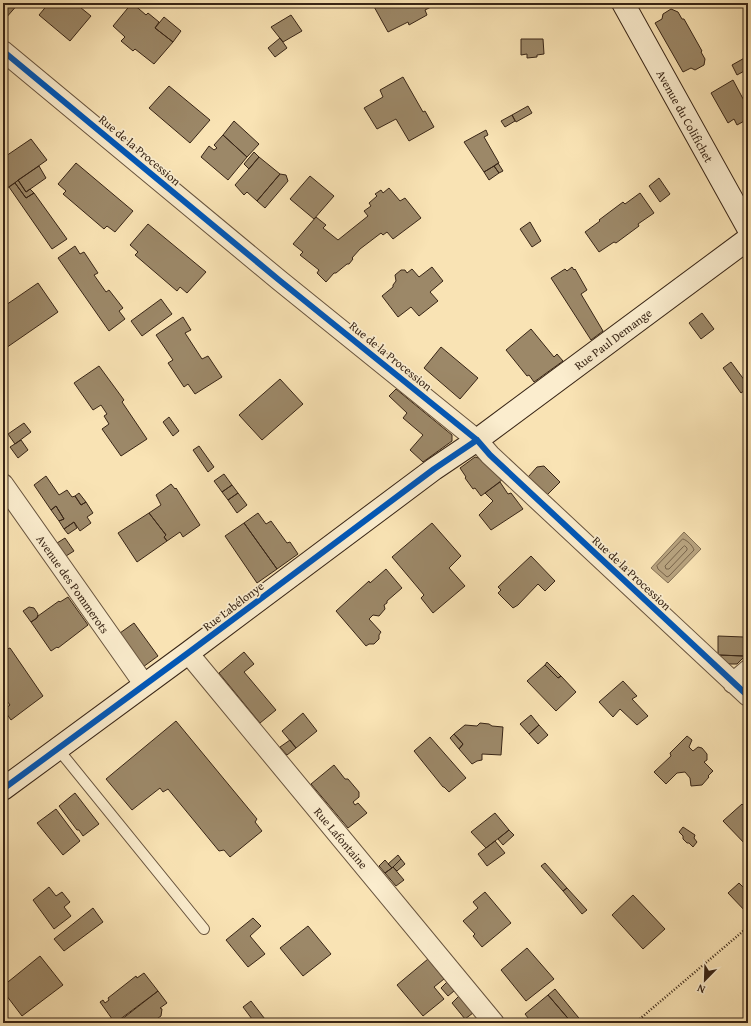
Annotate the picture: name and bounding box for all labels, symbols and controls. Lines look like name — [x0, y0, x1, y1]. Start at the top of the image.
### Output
street label: Avenue du Colifichet — [652, 67, 718, 166]
street label: Rue de la Procession — [95, 111, 185, 189]
street label: Rue Paul Demange — [571, 304, 656, 374]
street label: Rue de la Procession — [346, 317, 436, 395]
street label: Avenue des Pommerots — [33, 531, 114, 637]
street label: Rue de la Procession — [589, 532, 675, 614]
street label: Rue Labélonye — [199, 577, 267, 635]
street label: Rue Lafontaine — [310, 804, 372, 873]
north arrow — [685, 960, 725, 1000]
text: N — [694, 980, 708, 998]

